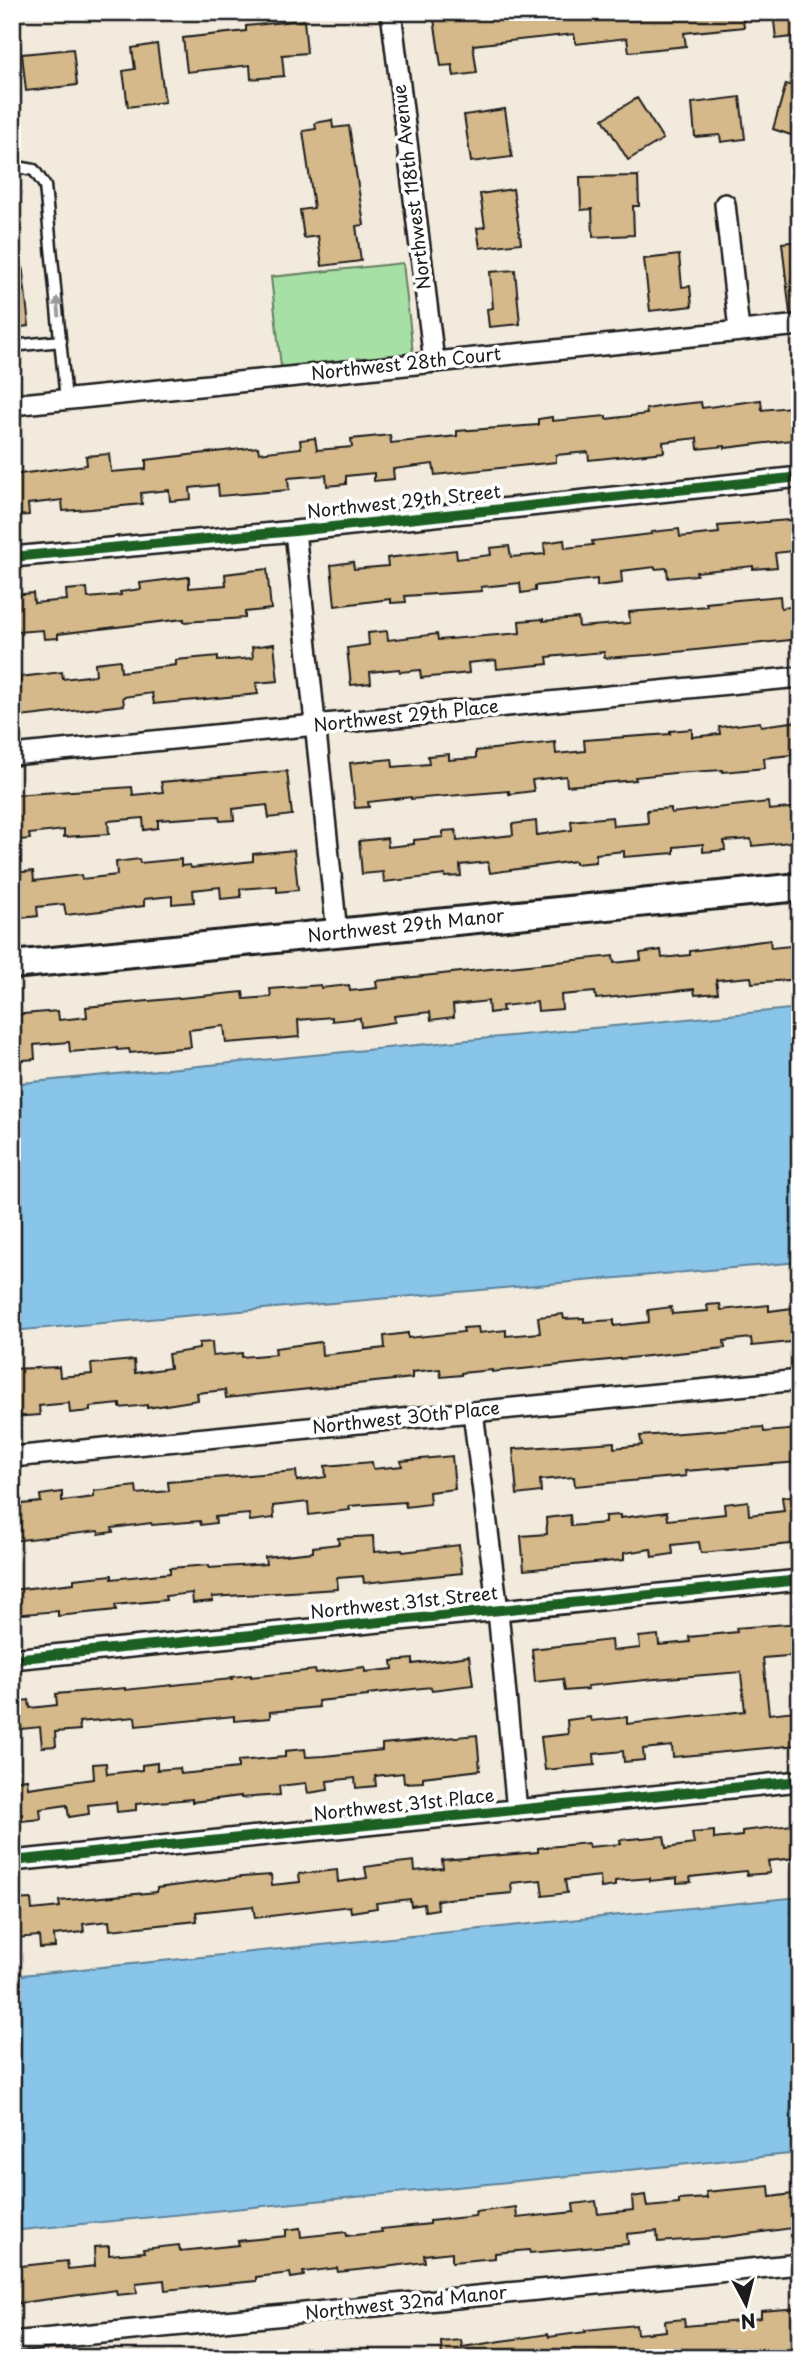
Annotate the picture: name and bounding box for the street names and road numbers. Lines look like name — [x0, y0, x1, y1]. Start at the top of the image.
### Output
street label: Northwest 118th Avenue — [384, 83, 437, 291]
street label: Northwest 28th Court — [310, 339, 502, 386]
street label: Northwest 29th Street — [306, 477, 502, 524]
street label: Northwest 29th Place — [312, 691, 500, 738]
street label: Northwest 29th Manor — [306, 901, 506, 948]
street label: Northwest 30th Place — [311, 1393, 501, 1440]
street label: Northwest 31st Street — [309, 1578, 499, 1625]
street label: Northwest 31st Place — [312, 1781, 496, 1826]
street label: Northwest 32nd Manor — [304, 2277, 509, 2326]

